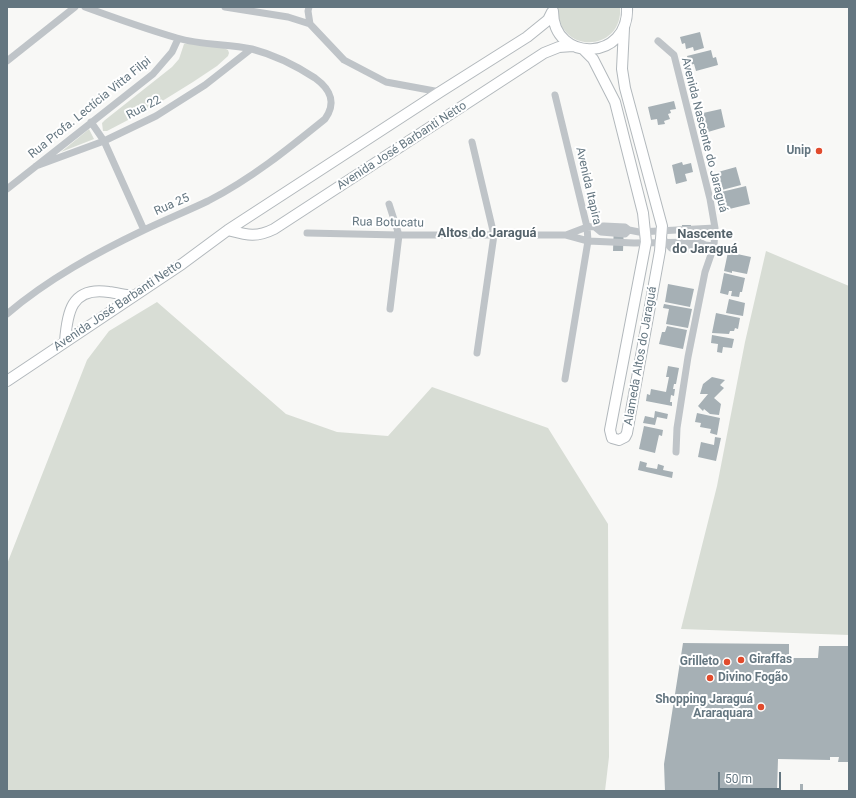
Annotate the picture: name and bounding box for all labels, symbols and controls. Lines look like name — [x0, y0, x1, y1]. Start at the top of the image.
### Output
street label: Rua Profa. Lectícia Vitta Filpi — [26, 54, 154, 162]
street label: Avenida Nascente do Jaraguá — [678, 56, 730, 214]
street label: Rua 22 — [124, 93, 164, 123]
street label: Avenida José Barbanti Netto — [334, 99, 470, 193]
place label: Unip — [786, 144, 811, 158]
street label: Avenida Itapira — [572, 146, 604, 226]
marker: Unip — [814, 146, 824, 156]
street label: Rua 25 — [152, 191, 192, 219]
street label: Rua Botucatu — [352, 215, 424, 231]
district label: Altos do Jaraguá — [438, 226, 536, 242]
district label: Nascente do Jaraguá — [672, 227, 738, 258]
street label: Avenida José Barbanti Netto — [51, 258, 185, 354]
street label: Alameda Altos do Jaraguá — [622, 285, 660, 427]
place label: Giraffas — [749, 653, 792, 667]
place label: Grilleto — [680, 655, 719, 669]
marker: Giraffas — [736, 655, 746, 665]
marker: Grilleto — [722, 657, 732, 667]
place label: Divino Fogão — [718, 671, 788, 685]
marker: Divino Fogão — [705, 673, 715, 683]
place label: Shopping Jaraguá Araraquara — [655, 693, 753, 721]
marker: Shopping Jaraguá Araraquara — [756, 702, 766, 712]
scale bar — [720, 764, 783, 790]
text: 50 m — [725, 772, 752, 786]

